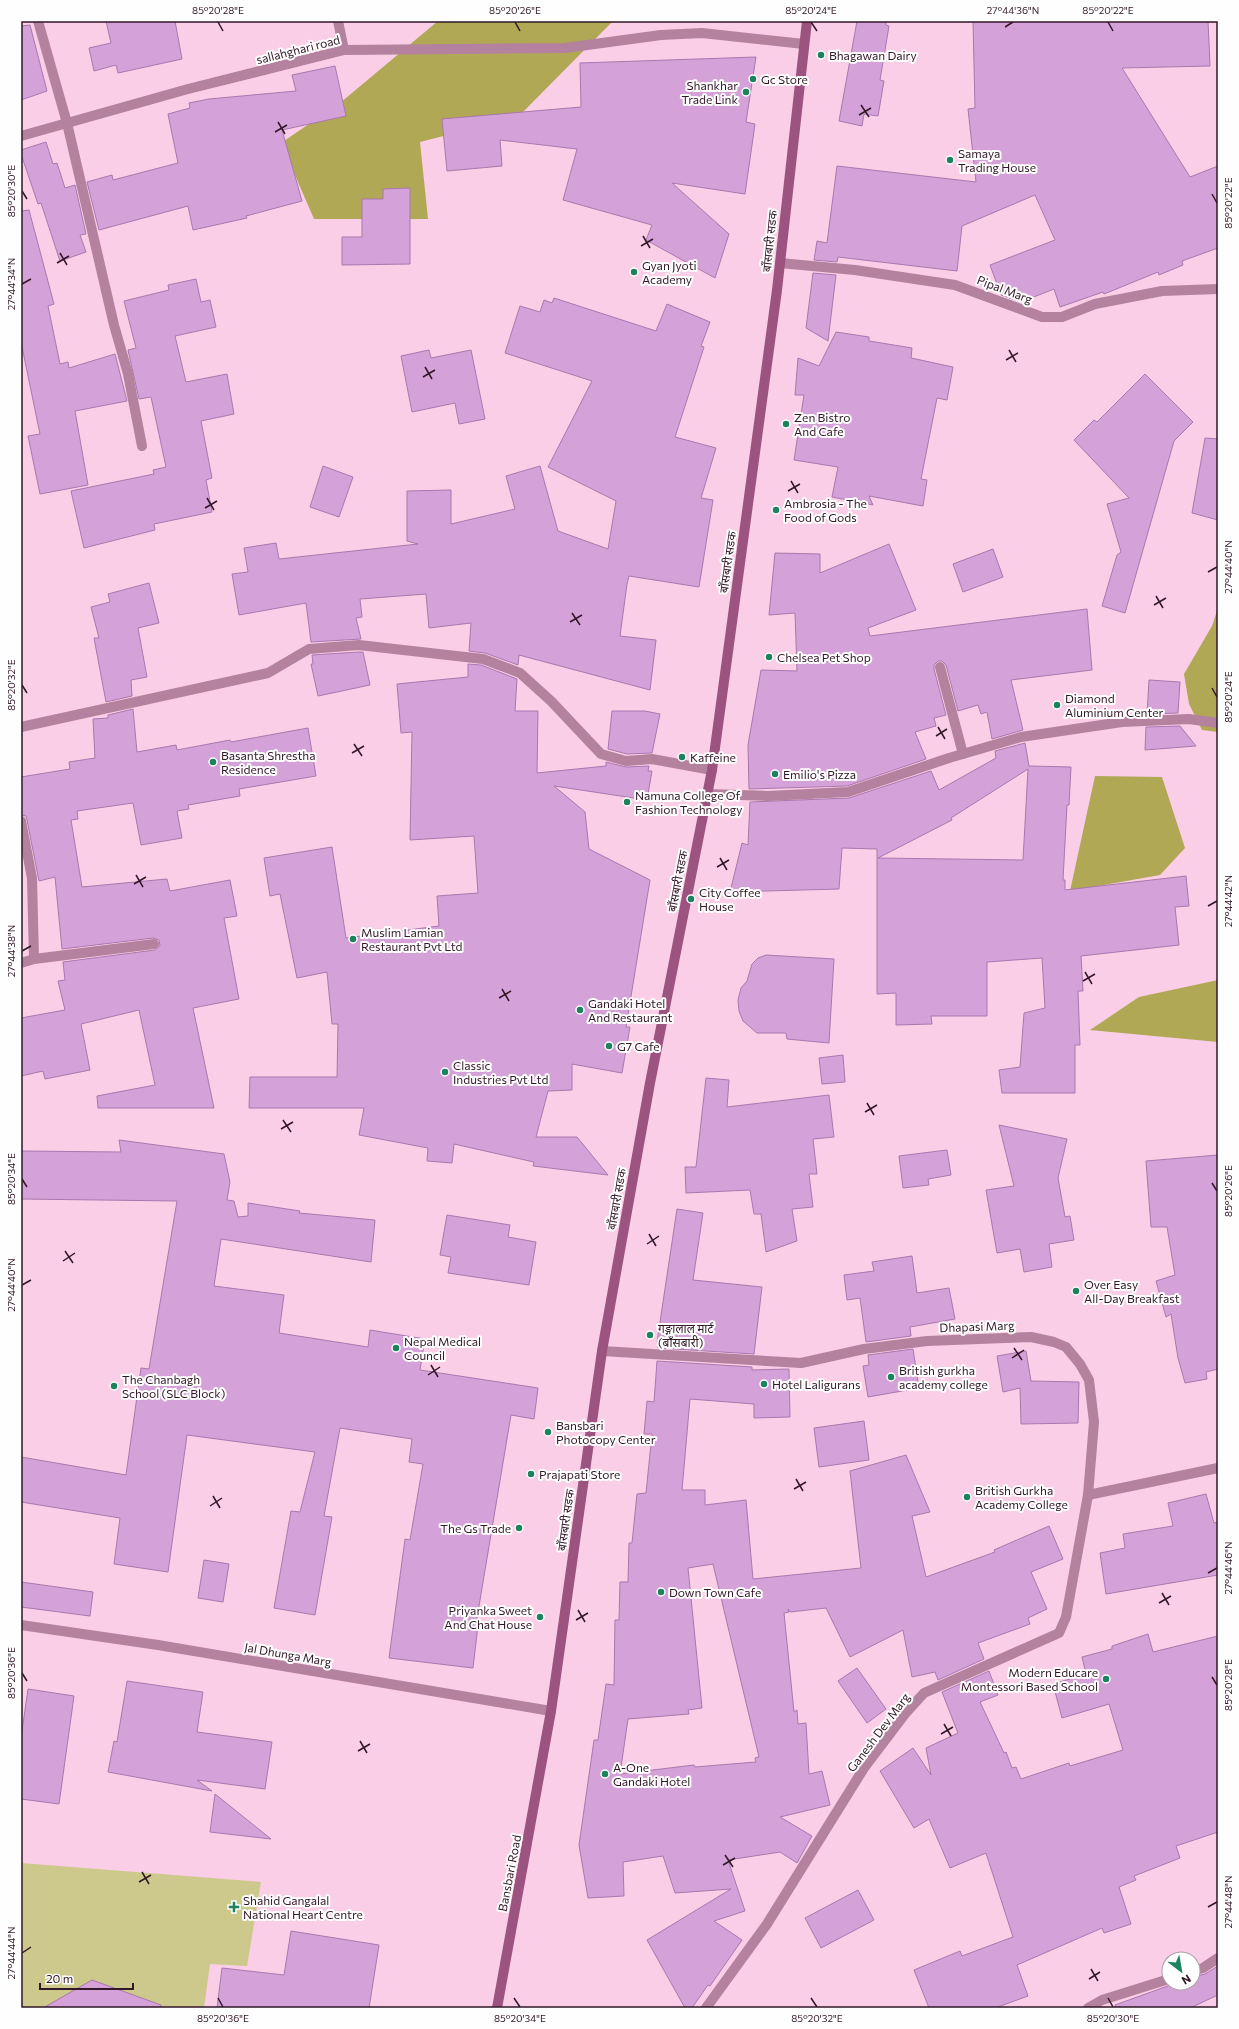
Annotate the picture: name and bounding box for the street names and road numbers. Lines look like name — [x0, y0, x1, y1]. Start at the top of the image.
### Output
street label: sallahghari road — [255, 32, 341, 66]
street label: बाँसबारी सडक — [759, 209, 779, 273]
street label: Pipal Marg — [975, 272, 1035, 306]
street label: बाँसबारी सडक — [716, 530, 738, 594]
street label: बाँसबारी सडक — [664, 848, 690, 913]
street label: बाँसबारी सडक — [604, 1166, 628, 1231]
street label: Dhapasi Marg — [939, 1318, 1015, 1334]
street label: बाँसबारी सडक — [554, 1488, 576, 1552]
street label: Jal Dhunga Marg — [243, 1639, 333, 1670]
street label: Ganesh Dev Marg — [844, 1689, 913, 1774]
street label: Bansbari Road — [495, 1833, 523, 1913]

